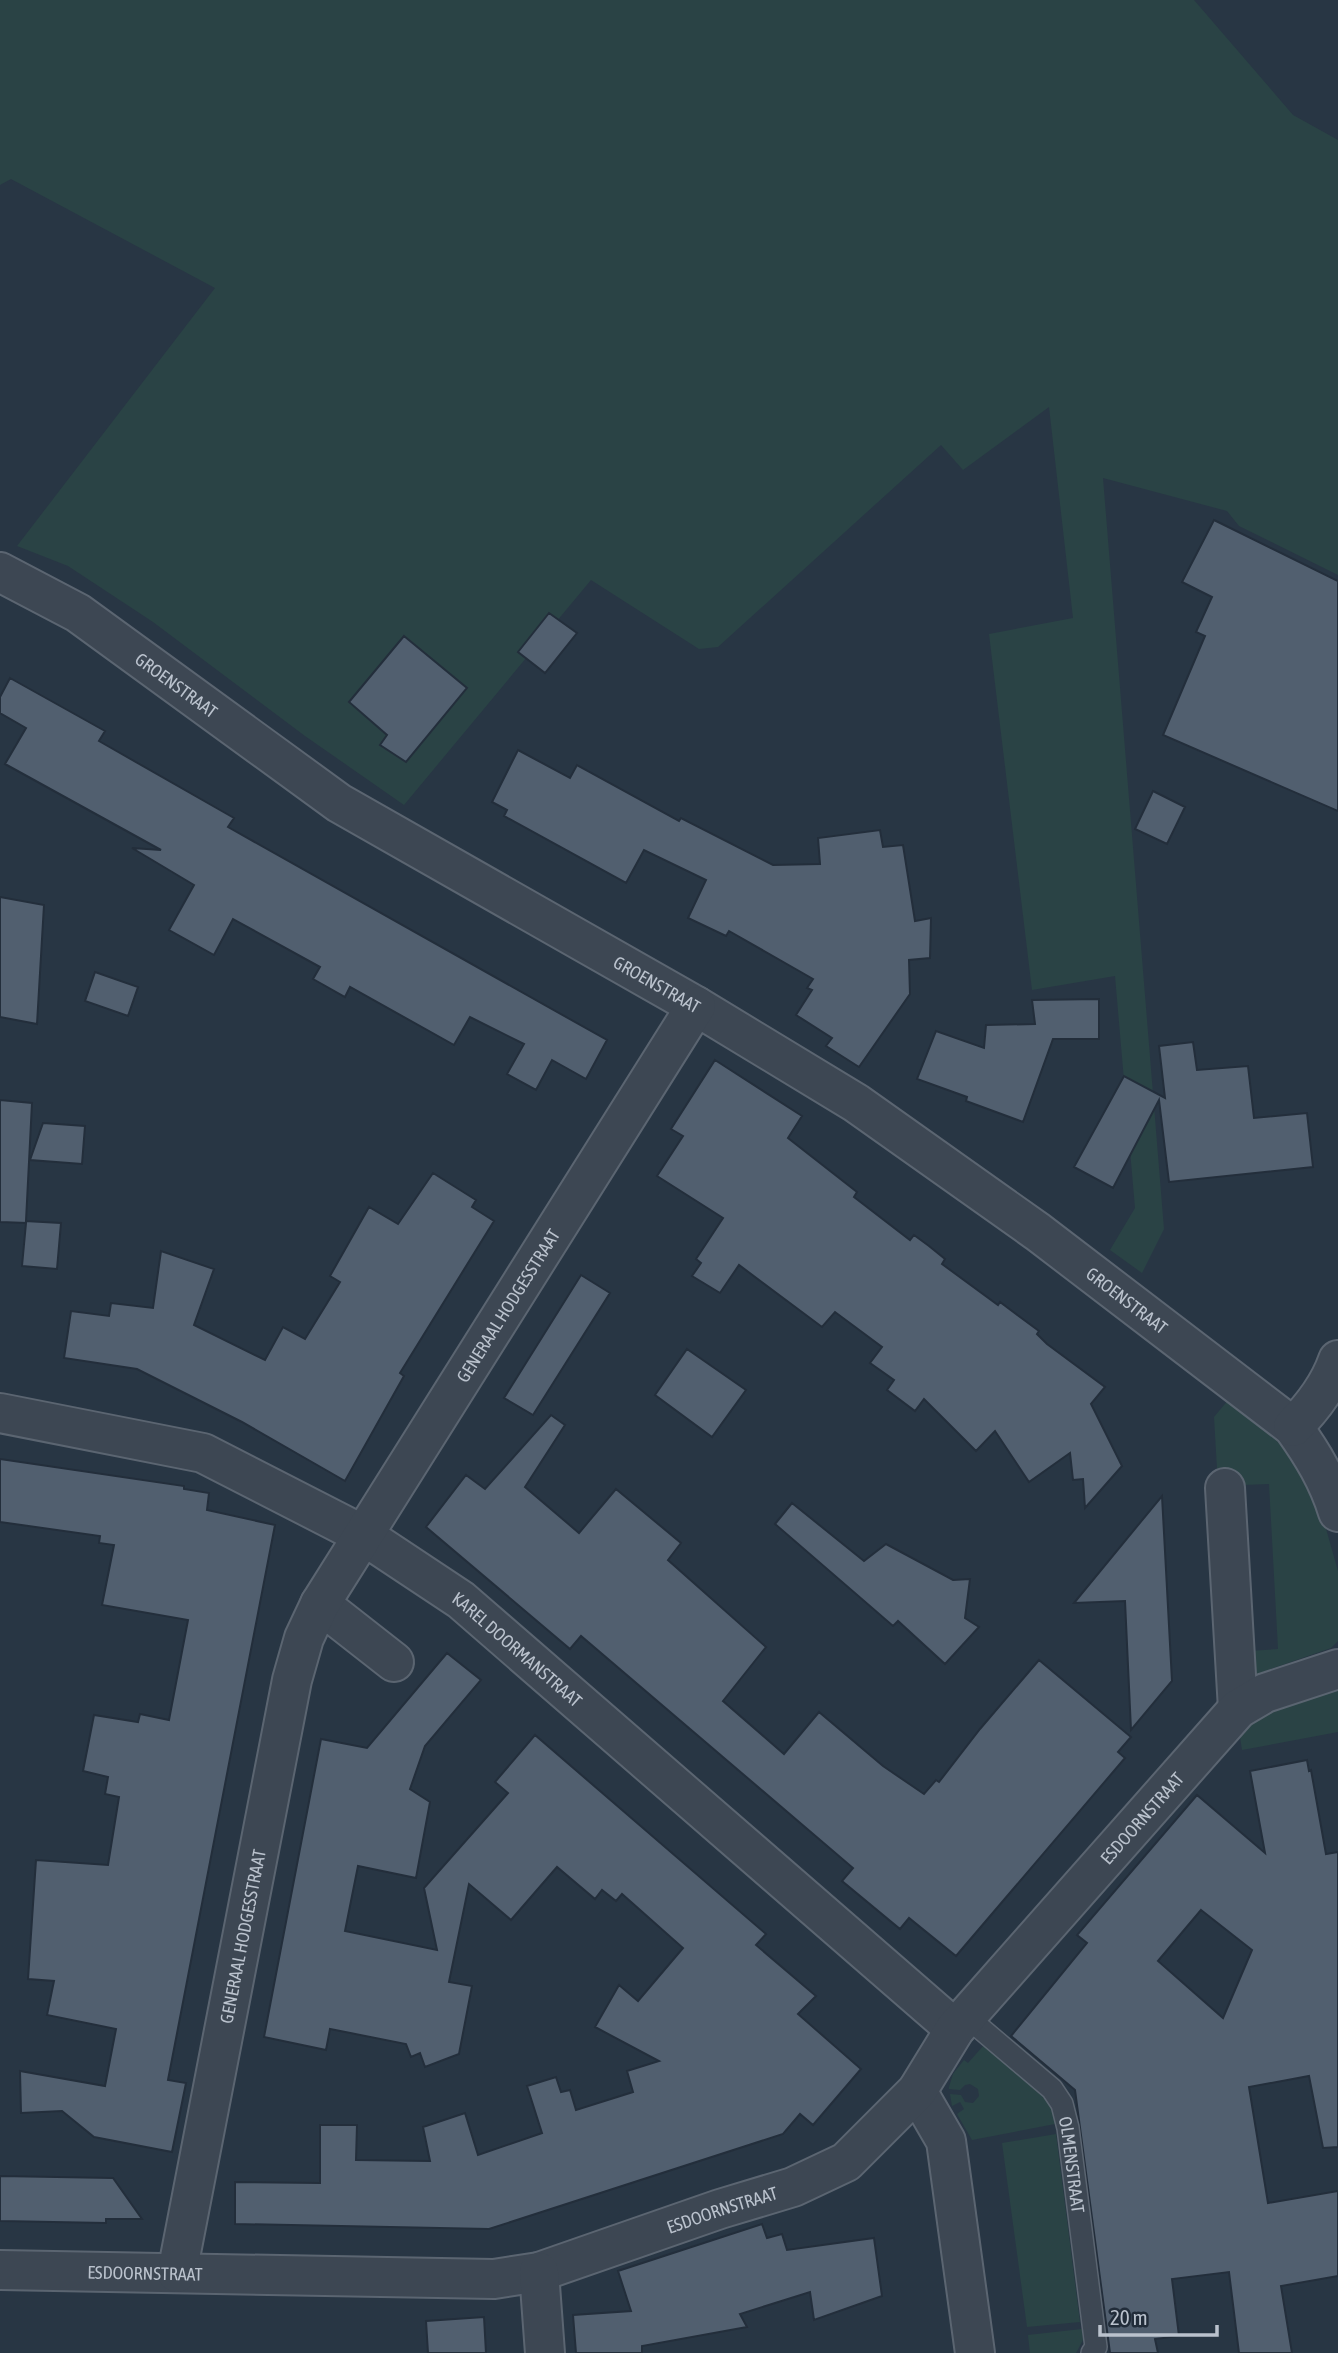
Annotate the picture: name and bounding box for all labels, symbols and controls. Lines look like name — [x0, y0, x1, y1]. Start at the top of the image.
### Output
street label: GROENSTRAAT — [131, 648, 222, 722]
street label: GROENSTRAAT — [610, 951, 704, 1017]
street label: GENERAAL HODGESSTRAAT — [452, 1225, 564, 1386]
street label: GROENSTRAAT — [1082, 1262, 1172, 1338]
street label: KAREL DOORMANSTRAAT — [449, 1587, 587, 1711]
street label: ESDOORNSTRAAT — [1096, 1768, 1188, 1868]
street label: GENERAAL HODGESSTRAAT — [215, 1847, 269, 2025]
street label: OLMENSTRAAT — [1055, 2114, 1089, 2214]
street label: ESDOORNSTRAAT — [664, 2182, 780, 2237]
street label: ESDOORNSTRAAT — [87, 2261, 203, 2284]
scale bar — [1100, 2294, 1217, 2338]
text: 20 m — [1110, 2305, 1148, 2329]

